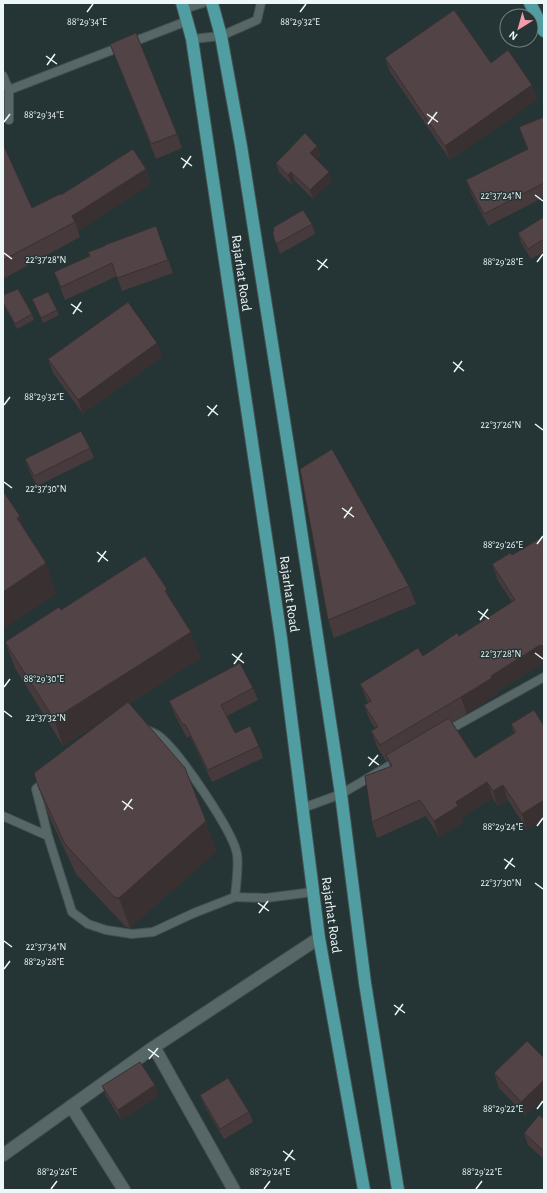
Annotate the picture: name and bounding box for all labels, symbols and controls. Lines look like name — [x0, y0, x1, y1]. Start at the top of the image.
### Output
north arrow — [499, 8, 539, 48]
text: 88°29'34"E — [67, 17, 107, 27]
text: 88°29'32"E — [280, 17, 320, 27]
text: N — [507, 29, 520, 42]
text: 88°29'34"E — [24, 110, 64, 120]
text: 22°37'24"N — [481, 191, 521, 201]
street label: Rajarhat Road — [229, 234, 253, 312]
text: 22°37'28"N — [26, 255, 66, 265]
text: 88°29'28"E — [483, 257, 523, 267]
text: 88°29'32"E — [24, 392, 64, 402]
text: 22°37'26"N — [481, 420, 521, 430]
text: 22°37'30"N — [25, 484, 67, 494]
text: 88°29'26"E — [483, 540, 523, 550]
street label: Rajarhat Road — [277, 555, 301, 633]
text: 22°37'28"N — [481, 649, 521, 659]
text: 88°29'30"E — [24, 674, 64, 684]
text: 22°37'32"N — [26, 713, 66, 723]
text: 88°29'24"E — [483, 822, 523, 832]
street label: Rajarhat Road — [319, 876, 343, 954]
text: 22°37'30"N — [480, 878, 522, 888]
text: 22°37'34"N — [26, 942, 66, 952]
text: 88°29'28"E — [24, 957, 64, 967]
text: 88°29'22"E — [483, 1104, 523, 1114]
text: 88°29'26"E — [37, 1167, 77, 1177]
text: 88°29'24"E — [250, 1167, 290, 1177]
text: 88°29'22"E — [462, 1167, 502, 1177]

